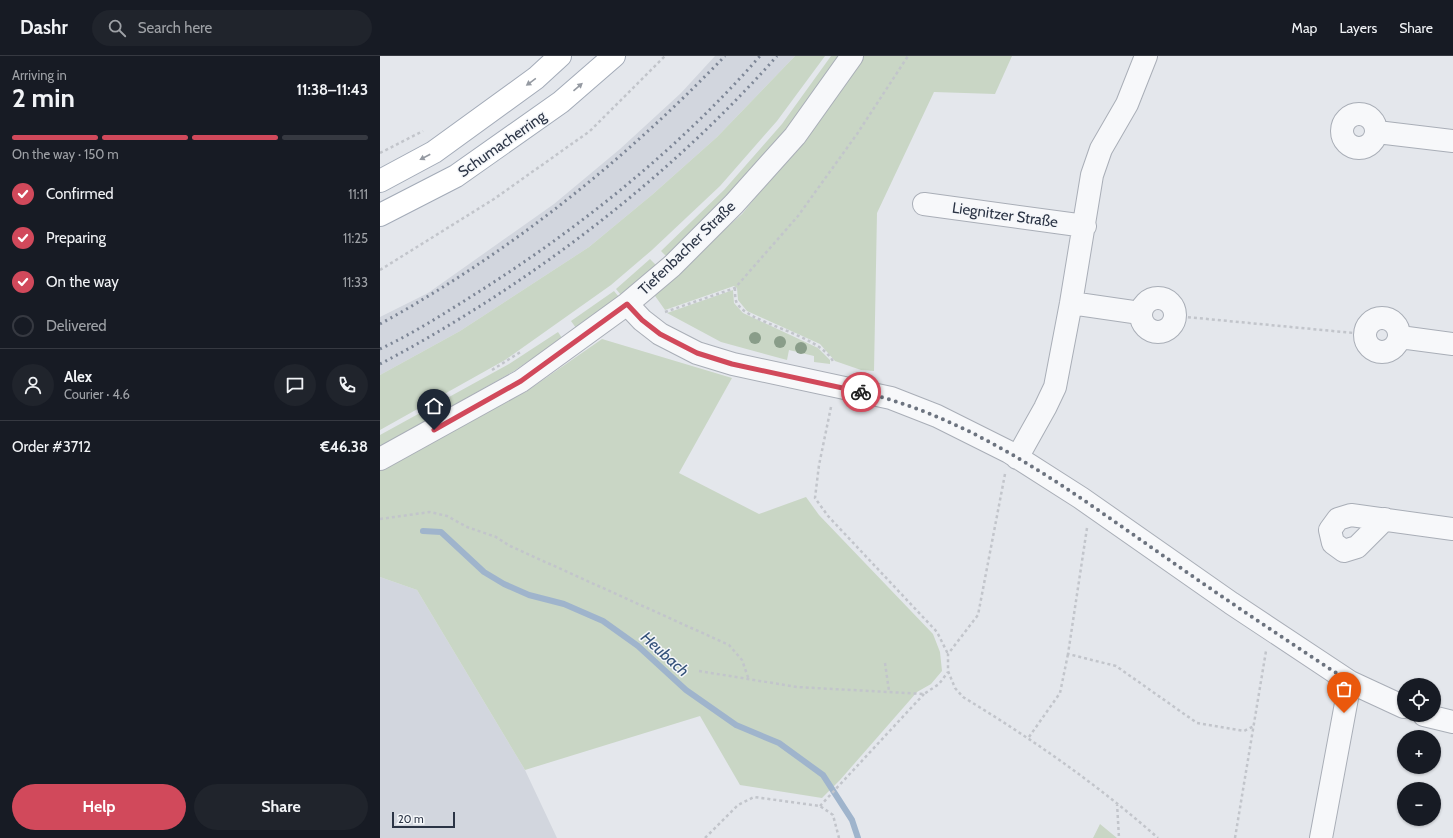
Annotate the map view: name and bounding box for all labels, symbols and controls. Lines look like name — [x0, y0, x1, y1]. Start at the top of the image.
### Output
search box — [92, 10, 372, 46]
text: Dashr — [20, 16, 68, 39]
icon: search — [106, 17, 128, 39]
text: Search here — [138, 19, 212, 37]
text: Map — [1292, 19, 1317, 37]
text: Layers — [1339, 19, 1377, 37]
text: Share — [1399, 19, 1433, 37]
text: Arriving in — [12, 67, 67, 83]
one-way arrow — [525, 78, 536, 86]
text: 11:38–11:43 — [297, 81, 368, 99]
text: 2 min — [12, 82, 75, 114]
one-way arrow — [573, 83, 583, 92]
street label: Schumacherring — [455, 107, 550, 181]
text: On the way · 150 m — [12, 146, 119, 162]
one-way arrow — [419, 154, 431, 160]
icon: check — [12, 183, 34, 205]
text: Confirmed — [46, 185, 114, 203]
text: 11:11 — [348, 186, 368, 202]
street label: Tiefenbacher Straße — [635, 197, 739, 299]
street label: Liegnitzer Straße — [951, 199, 1059, 231]
icon: check — [12, 227, 34, 249]
text: Preparing — [46, 229, 106, 247]
text: 11:25 — [343, 230, 368, 246]
icon: check — [12, 271, 34, 293]
text: On the way — [46, 273, 119, 291]
text: 11:33 — [343, 274, 368, 290]
text: Delivered — [46, 317, 107, 335]
button: person — [12, 364, 54, 406]
button: chat — [274, 364, 316, 406]
button: phone — [326, 364, 368, 406]
text: Alex — [64, 368, 92, 386]
courier — [841, 372, 881, 412]
icon: bike — [850, 381, 872, 403]
text: Courier · 4.6 — [64, 386, 130, 402]
pin — [417, 389, 451, 430]
icon: home — [423, 395, 445, 417]
text: Order #3712 — [12, 438, 91, 456]
text: €46.38 — [320, 438, 368, 456]
water label: Heubach — [637, 628, 693, 680]
pin — [1327, 672, 1361, 713]
icon: bag — [1333, 678, 1355, 700]
map controls — [1397, 678, 1441, 826]
button: locate — [1397, 678, 1441, 722]
button: + — [1397, 730, 1441, 774]
button: − — [1397, 782, 1441, 826]
button: Help — [12, 784, 186, 830]
button: Share — [194, 784, 368, 830]
scale bar — [392, 810, 455, 829]
text: 20 m — [398, 812, 424, 826]

